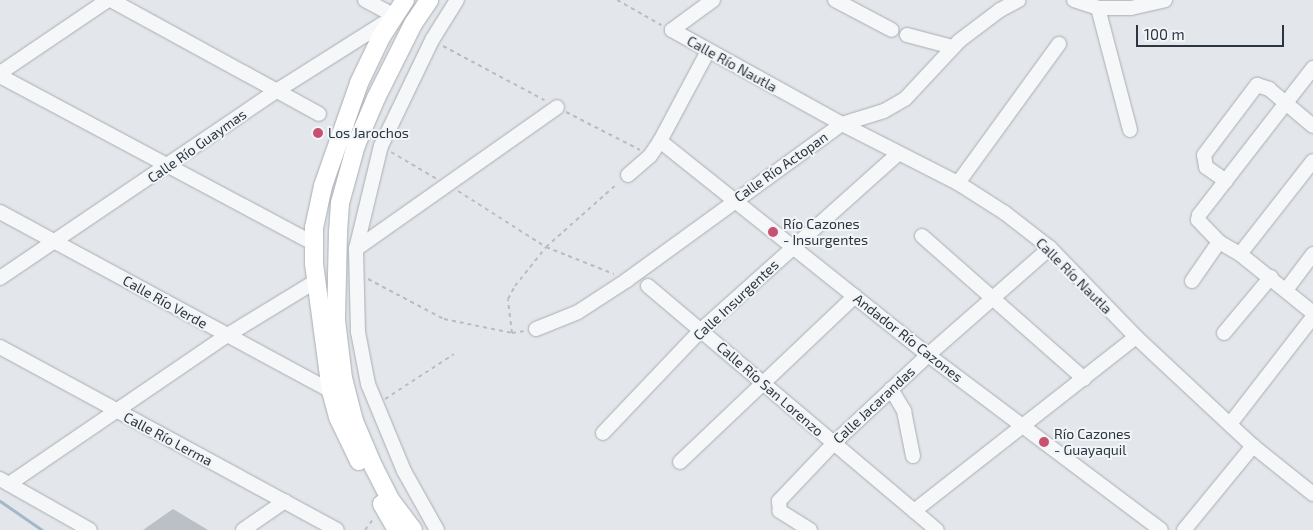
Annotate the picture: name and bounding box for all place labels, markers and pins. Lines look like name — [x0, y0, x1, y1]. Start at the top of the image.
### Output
place label: Los Jarochos — [328, 125, 409, 141]
marker: Los Jarochos — [312, 127, 324, 139]
place label: Río Cazones - Insurgentes — [783, 216, 868, 248]
marker: Río Cazones - Insurgentes — [767, 226, 779, 238]
place label: Río Cazones - Guayaquil — [1054, 426, 1131, 458]
marker: Río Cazones - Guayaquil — [1038, 436, 1050, 448]

